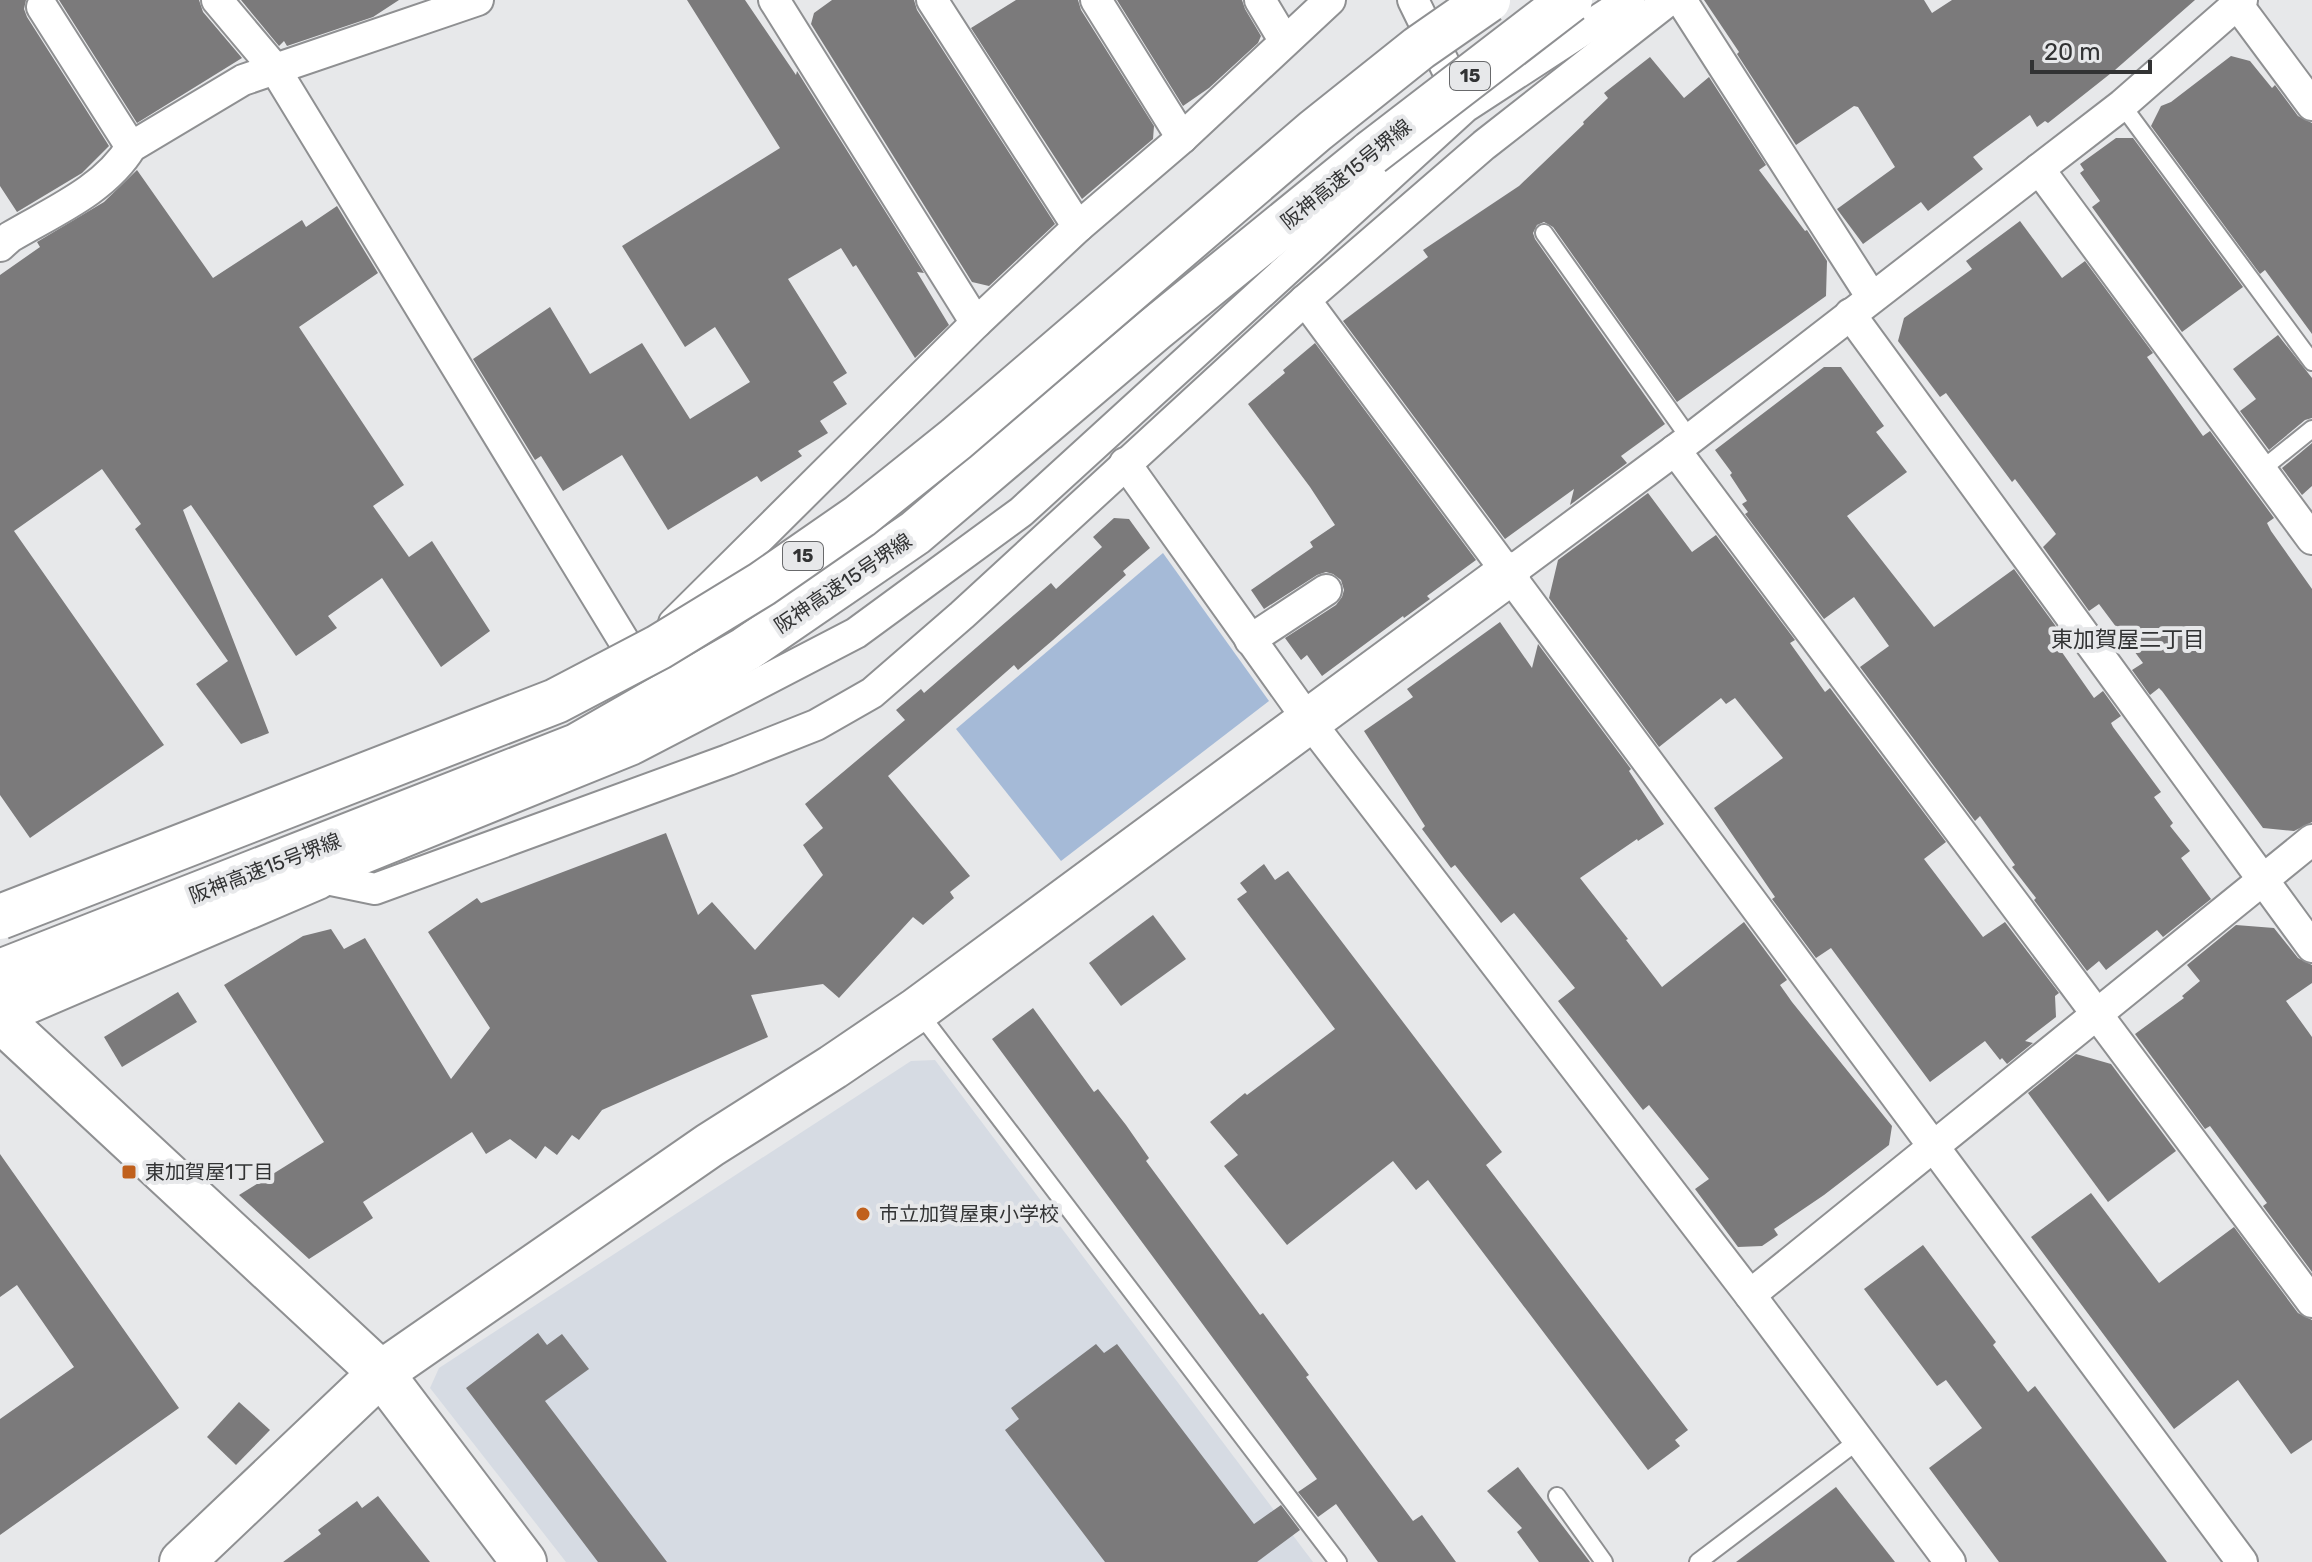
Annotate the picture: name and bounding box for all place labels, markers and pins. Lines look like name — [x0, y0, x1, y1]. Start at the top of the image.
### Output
place label: 東加賀屋1丁目 — [145, 1160, 274, 1184]
marker: 東加賀屋1丁目 — [120, 1163, 138, 1181]
place label: 市立加賀屋東小学校 — [879, 1202, 1059, 1226]
marker: 市立加賀屋東小学校 — [854, 1205, 872, 1223]

